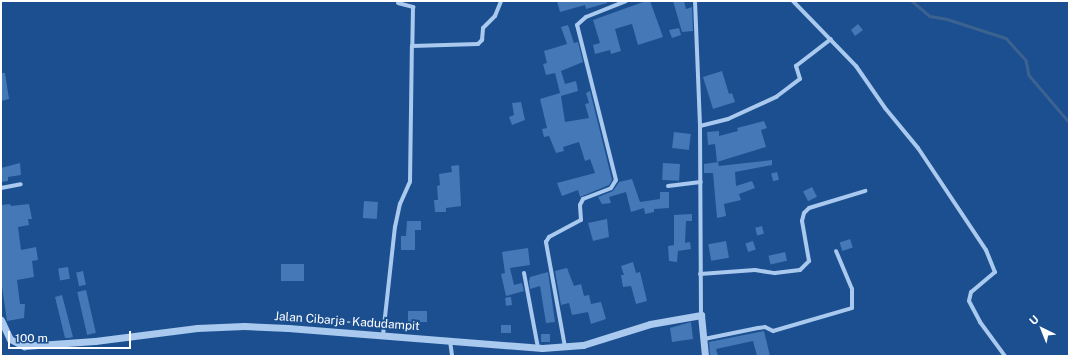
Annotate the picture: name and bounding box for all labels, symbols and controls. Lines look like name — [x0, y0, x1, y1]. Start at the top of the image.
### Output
north arrow — [1022, 309, 1062, 349]
street label: Jalan Cibarja - Kadudampit — [272, 310, 422, 334]
text: U — [1027, 313, 1041, 327]
scale bar — [10, 323, 133, 349]
text: 100 m — [15, 331, 48, 345]

